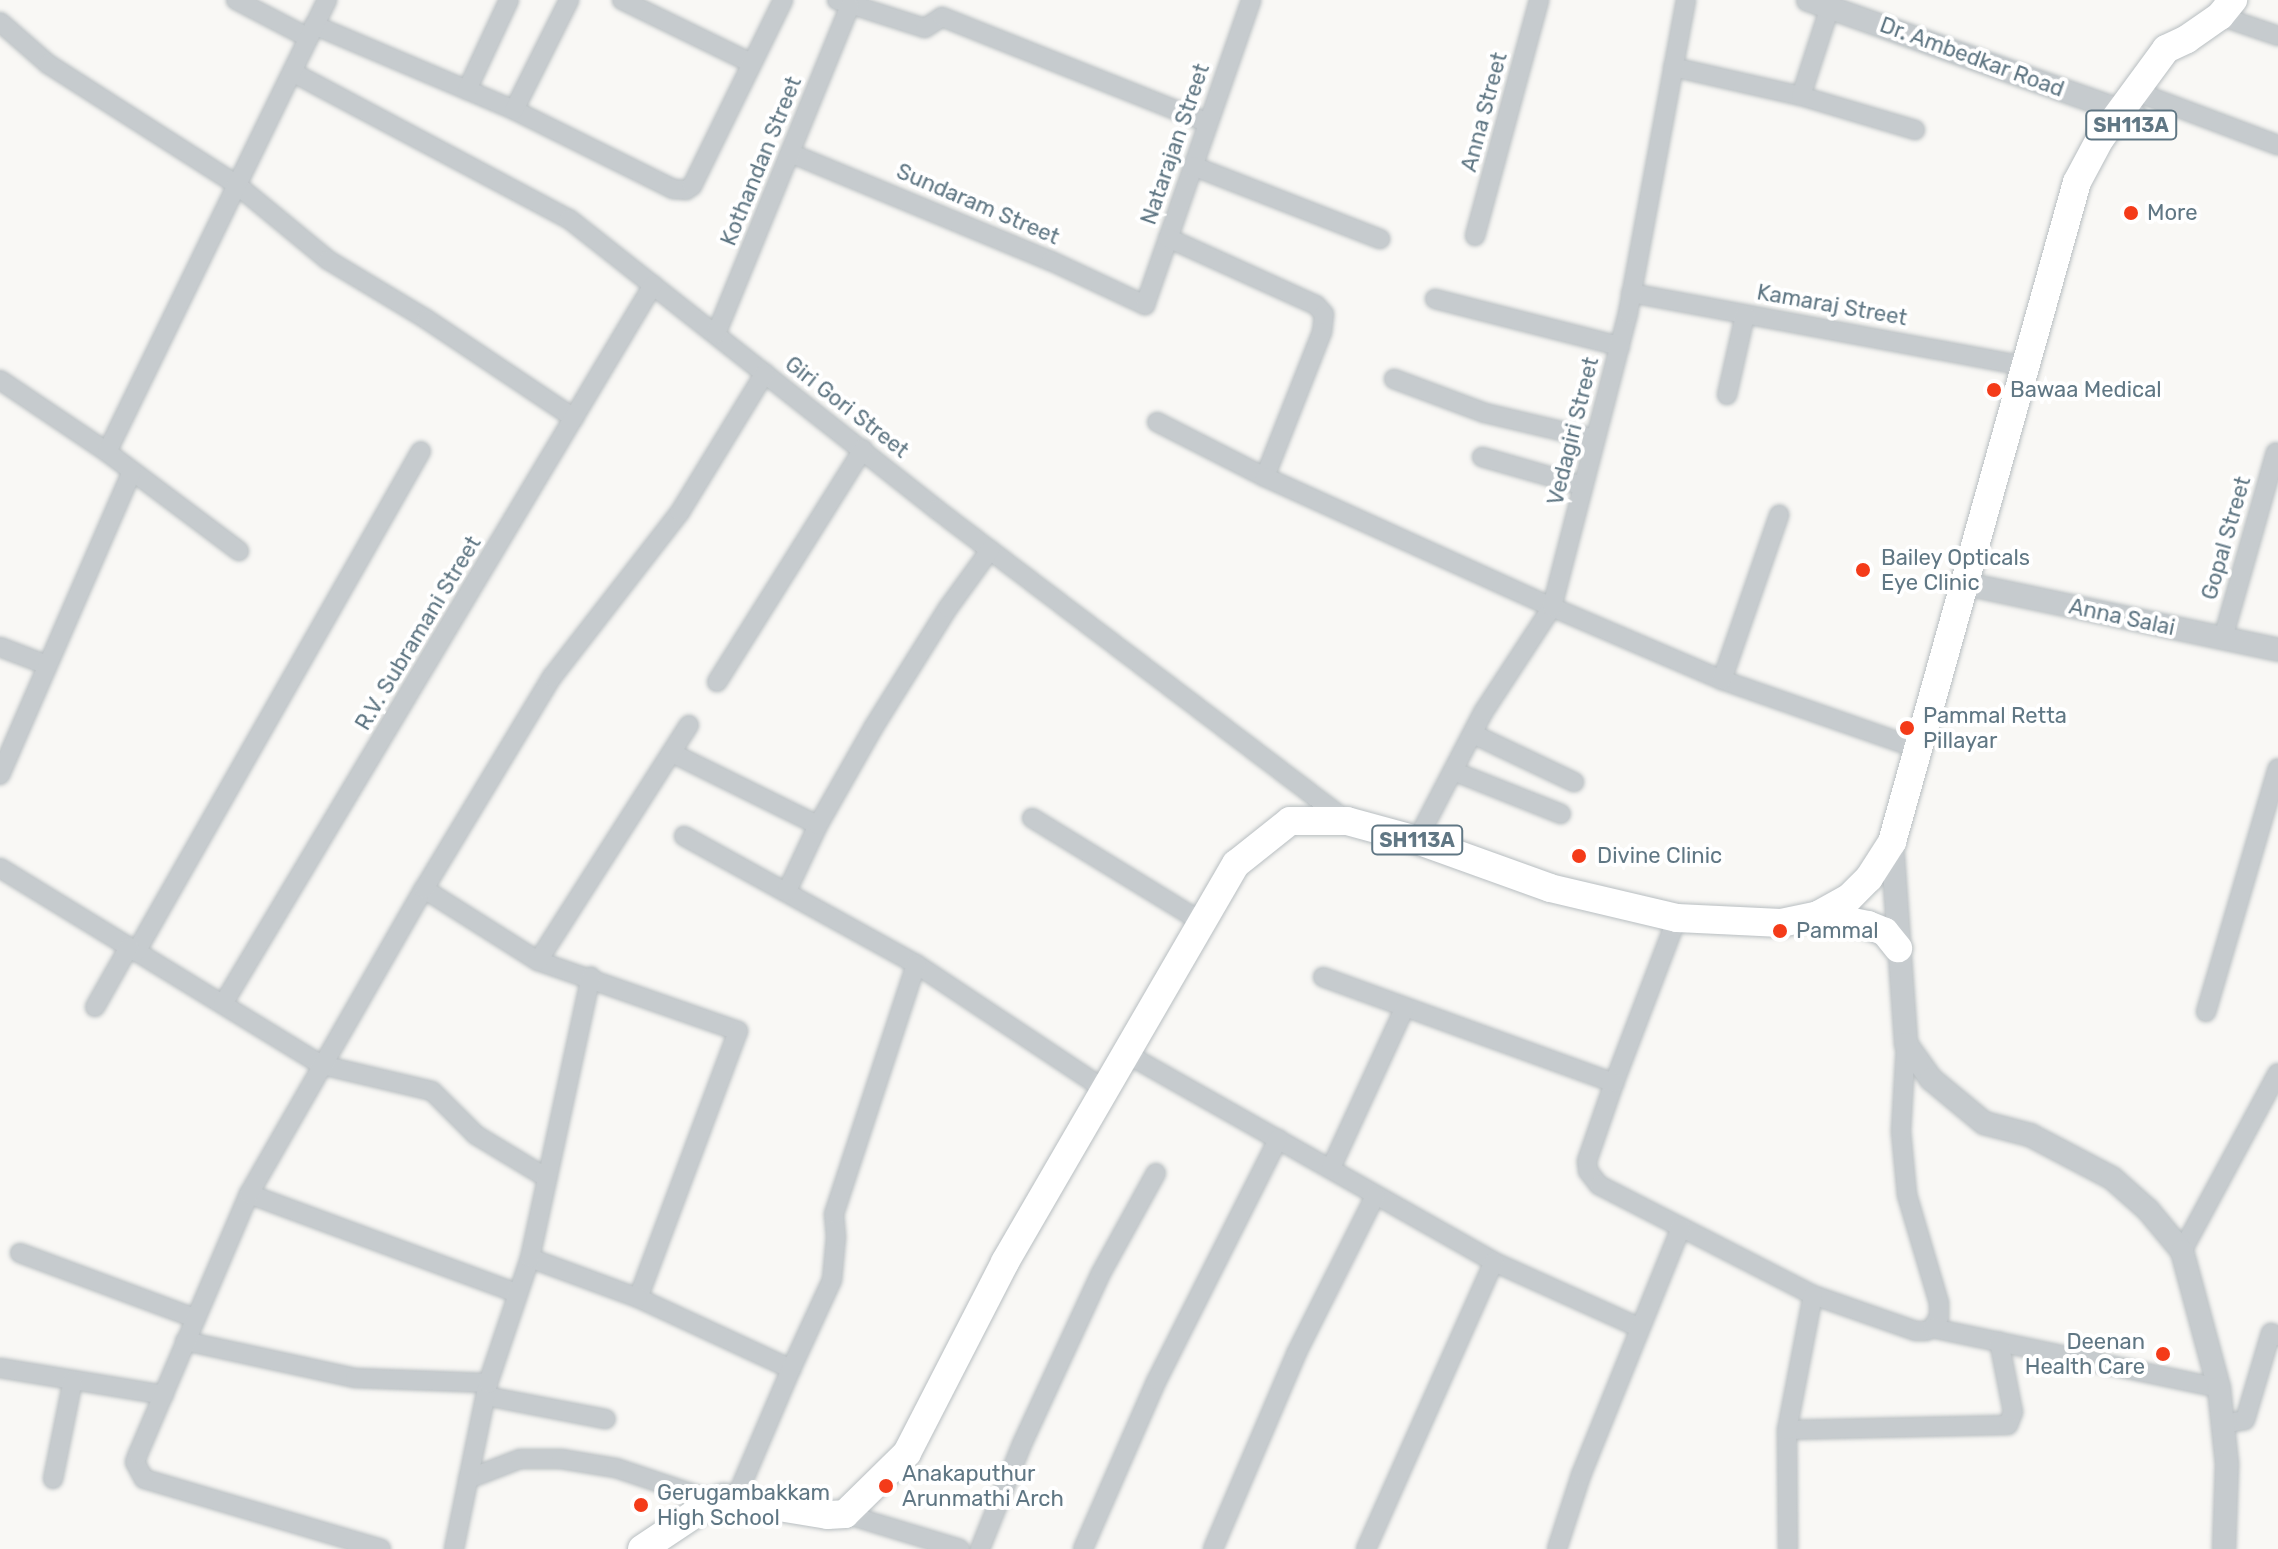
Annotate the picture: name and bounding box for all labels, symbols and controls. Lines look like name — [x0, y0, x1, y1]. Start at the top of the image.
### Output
street label: Dr. Ambedkar Road — [1876, 11, 2068, 103]
street label: Anna Street — [1455, 49, 1513, 175]
street label: Natarajan Street — [1135, 60, 1215, 228]
street label: Kothandan Street — [715, 73, 807, 249]
road number: SH113A — [2085, 109, 2177, 141]
street label: Sundaram Street — [893, 158, 1063, 250]
place label: More — [2147, 200, 2198, 226]
marker: More — [2122, 204, 2140, 222]
street label: Kamaraj Street — [1755, 279, 1909, 331]
street label: Giri Gori Street — [780, 351, 914, 463]
street label: Vedagiri Street — [1542, 354, 1604, 508]
place label: Bawaa Medical — [2010, 377, 2162, 403]
marker: Bawaa Medical — [1985, 381, 2003, 399]
street label: Gopal Street — [2196, 473, 2256, 603]
street label: R.V. Subramani Street — [350, 531, 486, 735]
place label: Bailey Opticals Eye Clinic — [1881, 544, 2031, 596]
marker: Bailey Opticals Eye Clinic — [1852, 559, 1874, 581]
street label: Anna Salai — [2067, 593, 2177, 641]
place label: Pammal Retta Pillayar — [1923, 702, 2067, 754]
marker: Pammal Retta Pillayar — [1898, 719, 1916, 737]
road number: SH113A — [1371, 824, 1463, 856]
place label: Divine Clinic — [1597, 843, 1722, 869]
marker: Divine Clinic — [1568, 845, 1590, 867]
place label: Pammal — [1796, 918, 1879, 944]
marker: Pammal — [1771, 922, 1789, 940]
place label: Deenan Health Care — [2025, 1328, 2145, 1380]
marker: Deenan Health Care — [2152, 1343, 2174, 1365]
place label: Anakaputhur Arunmathi Arch — [902, 1460, 1064, 1512]
marker: Anakaputhur Arunmathi Arch — [877, 1477, 895, 1495]
place label: Gerugambakkam High School — [657, 1479, 830, 1530]
marker: Gerugambakkam High School — [632, 1496, 650, 1514]

